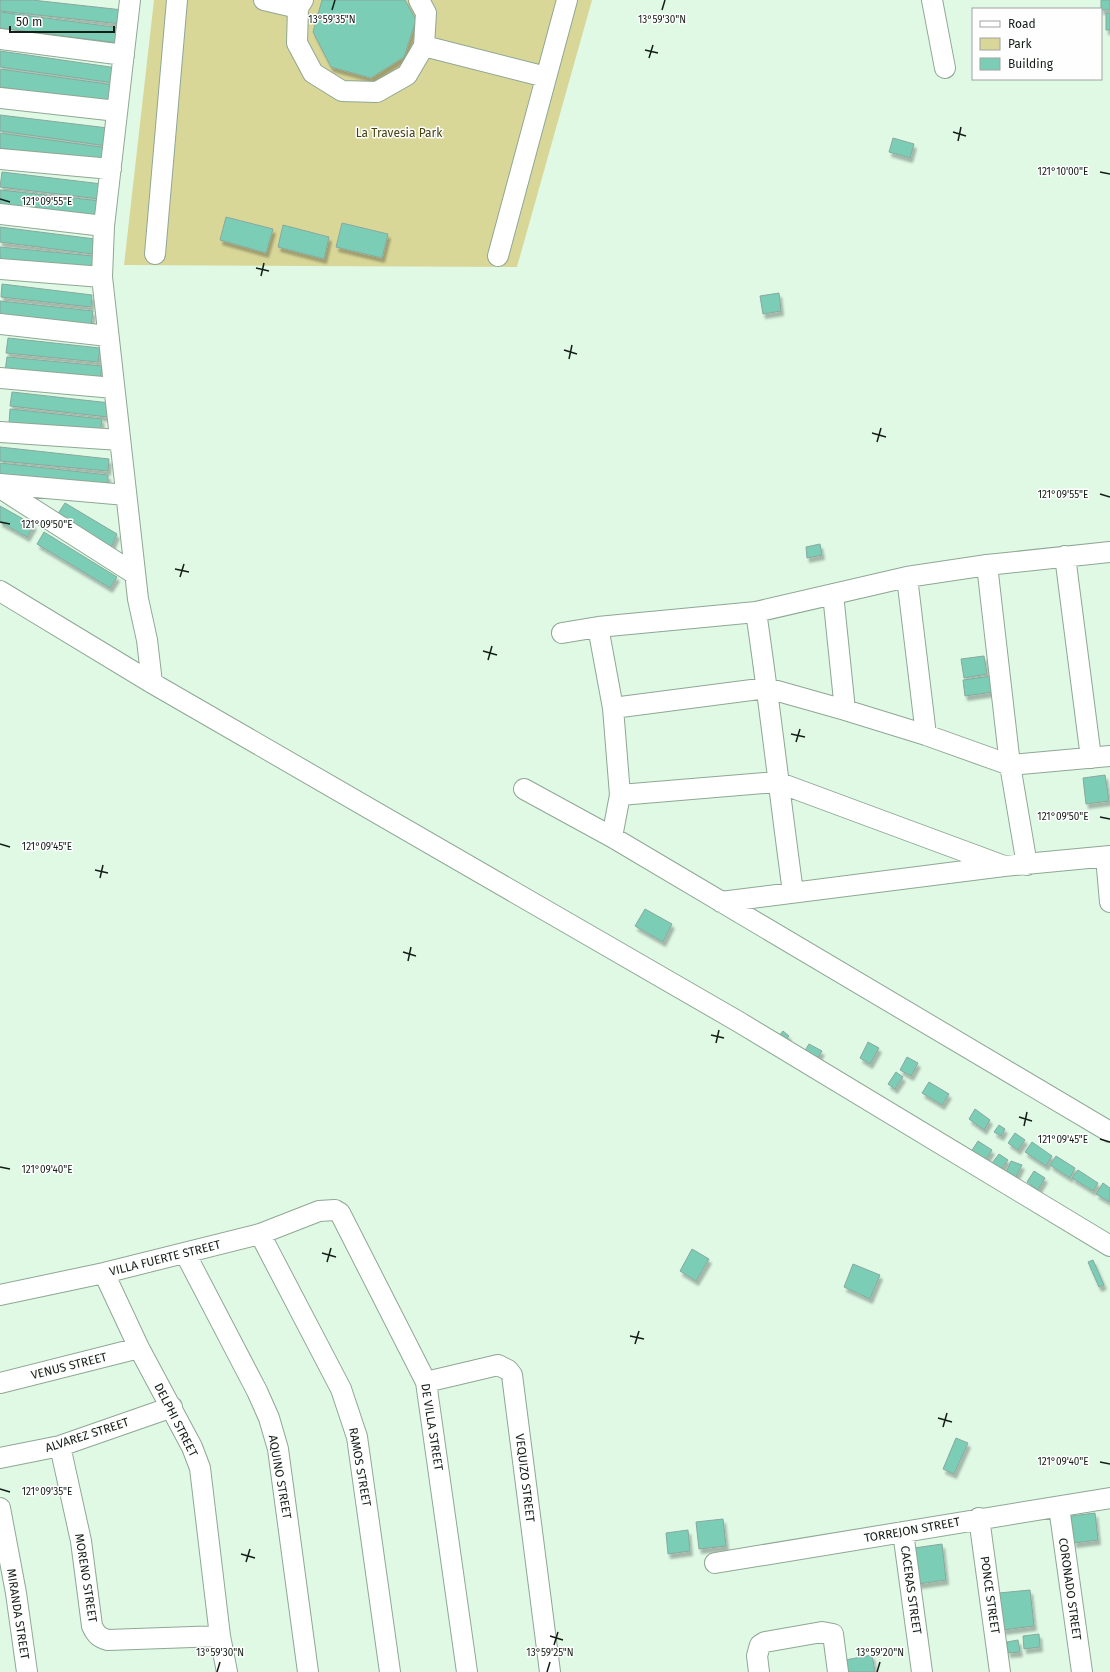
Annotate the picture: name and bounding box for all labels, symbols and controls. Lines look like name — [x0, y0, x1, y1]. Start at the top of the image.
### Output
scale bar — [10, 8, 114, 34]
legend — [972, 8, 1102, 80]
text: 13°59'35"N — [308, 14, 356, 26]
text: 13°59'30"N — [638, 14, 686, 26]
text: 50 m — [16, 15, 42, 29]
text: Road — [1008, 17, 1036, 31]
text: Park — [1008, 37, 1032, 51]
text: Building — [1008, 57, 1054, 71]
park label: La Travesia Park — [356, 126, 443, 140]
text: 121°10'00"E — [1038, 166, 1088, 178]
text: 121°09'55"E — [22, 196, 72, 208]
text: 121°09'55"E — [1038, 489, 1088, 501]
text: 121°09'50"E — [21, 519, 73, 531]
text: 121°09'50"E — [1037, 811, 1089, 823]
text: 121°09'45"E — [22, 841, 72, 853]
text: 121°09'45"E — [1038, 1134, 1088, 1146]
text: 121°09'40"E — [21, 1164, 73, 1176]
street label: VILLA FUERTE STREET — [108, 1237, 223, 1279]
street label: VENUS STREET — [30, 1350, 109, 1382]
street label: DELPHI STREET — [151, 1381, 201, 1460]
street label: DE VILLA STREET — [418, 1382, 446, 1472]
street label: ALVAREZ STREET — [43, 1415, 131, 1455]
street label: RAMOS STREET — [346, 1426, 374, 1508]
street label: VEQUIZO STREET — [513, 1433, 537, 1524]
street label: AQUINO STREET — [266, 1434, 294, 1521]
text: 121°09'40"E — [1037, 1456, 1089, 1468]
text: 121°09'35"E — [22, 1486, 72, 1498]
street label: TORREJON STREET — [863, 1515, 962, 1545]
street label: MORENO STREET — [72, 1533, 100, 1624]
street label: CORONADO STREET — [1056, 1537, 1084, 1642]
street label: CACERAS STREET — [898, 1545, 924, 1636]
street label: PONCE STREET — [978, 1555, 1003, 1636]
street label: MIRANDA STREET — [4, 1568, 32, 1661]
text: 13°59'30"N — [196, 1647, 244, 1659]
text: 13°59'25"N — [526, 1647, 574, 1659]
text: 13°59'20"N — [856, 1647, 904, 1659]

